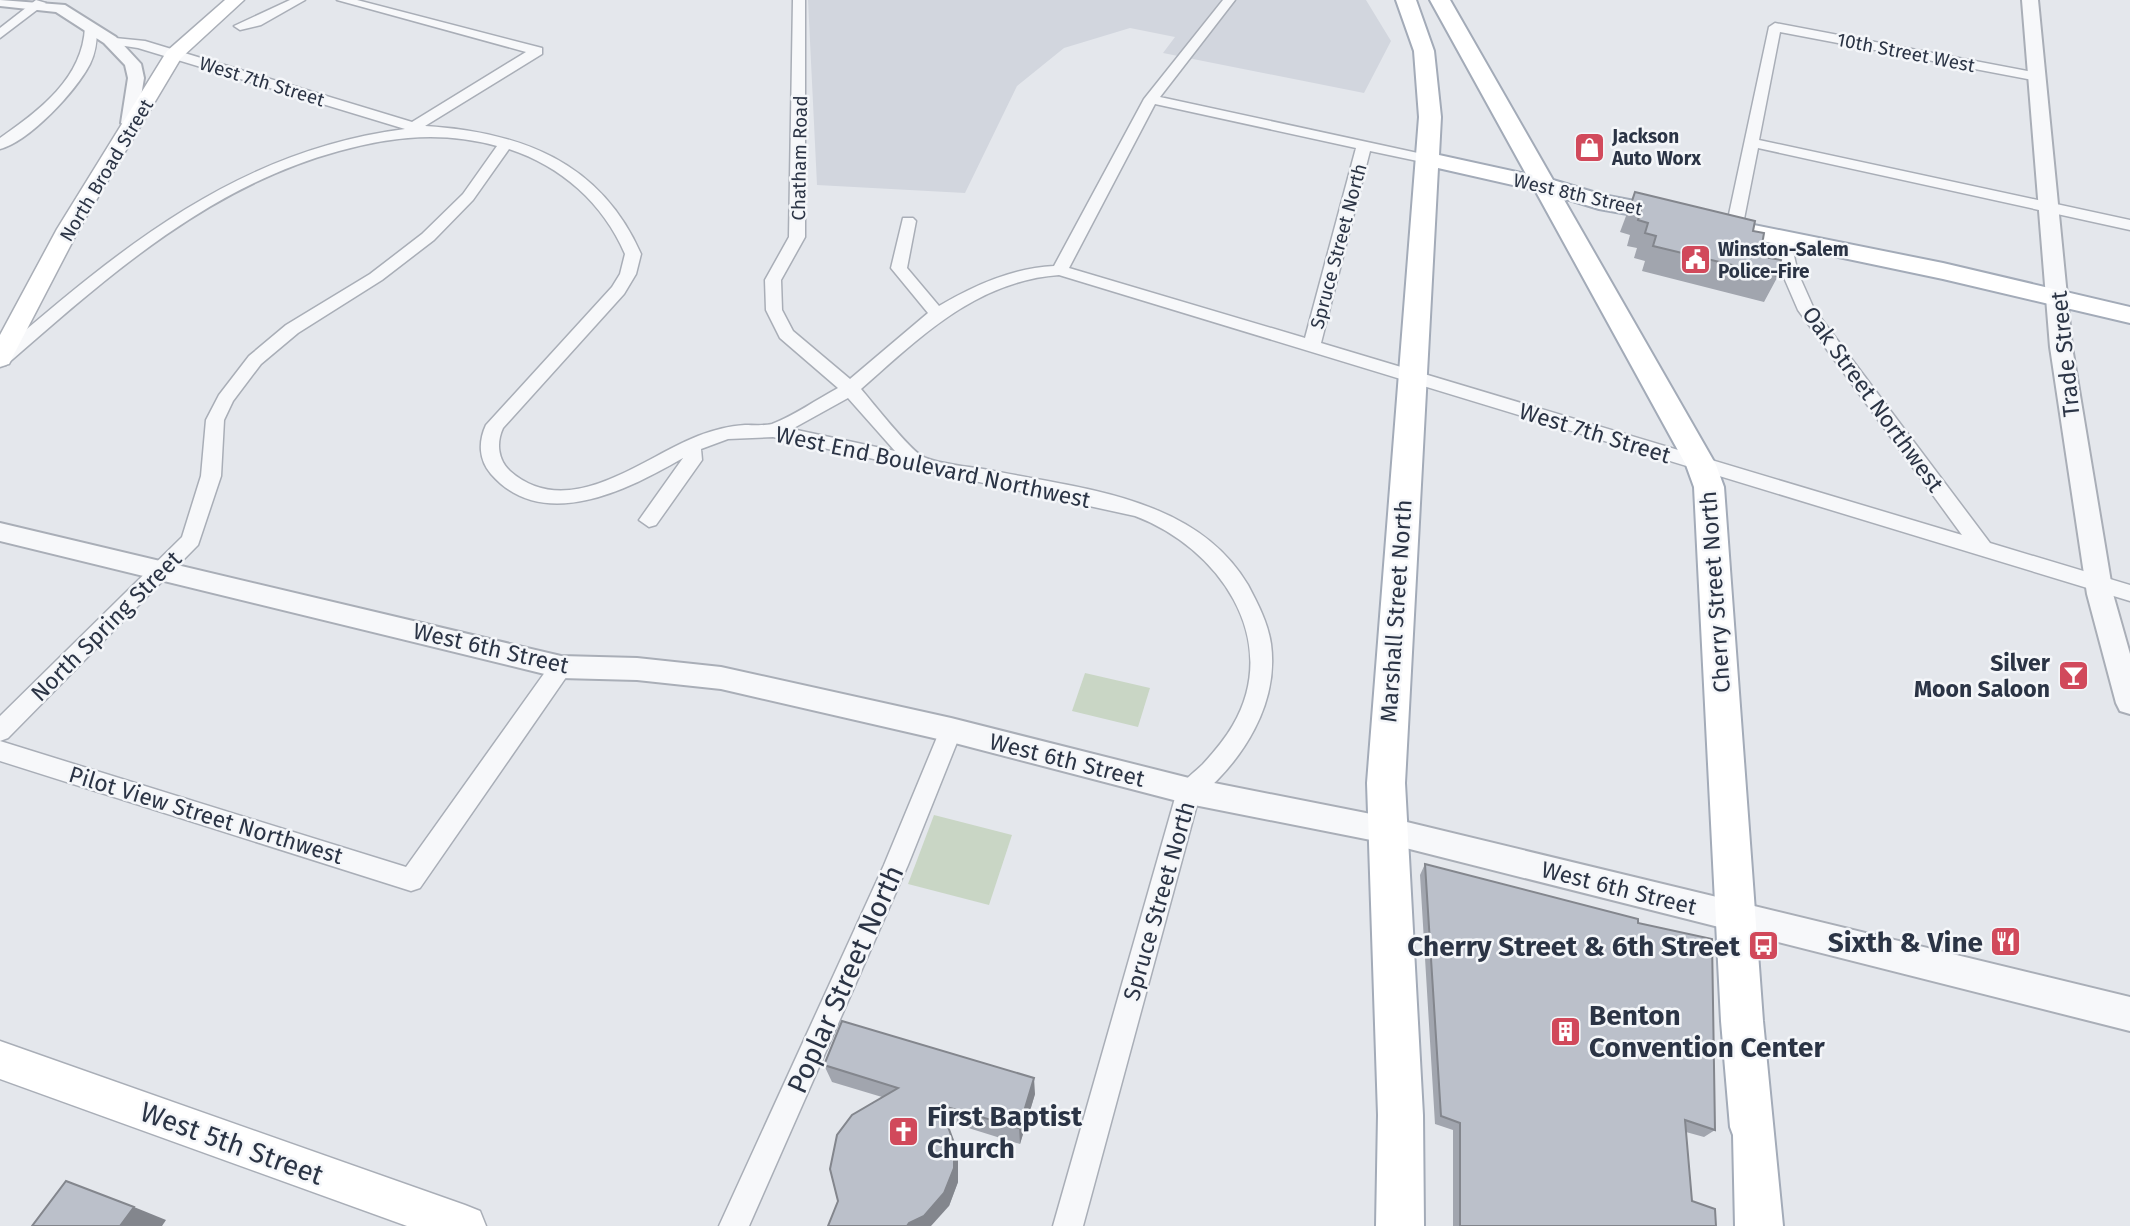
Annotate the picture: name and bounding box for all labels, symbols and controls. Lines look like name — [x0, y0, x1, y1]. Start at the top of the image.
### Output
street label: 10th Street West — [1835, 28, 1977, 77]
street label: West 7th Street — [197, 52, 327, 111]
street label: North Broad Street — [55, 95, 158, 246]
street label: Chatham Road — [787, 95, 812, 221]
place label: Jackson Auto Worx — [1611, 125, 1701, 170]
shop icon: Jackson Auto Worx — [1572, 130, 1606, 164]
street label: Spruce Street North — [1305, 161, 1372, 331]
street label: West 8th Street — [1511, 168, 1645, 221]
place label: Winston-Salem Police-Fire — [1718, 238, 1849, 283]
public building icon: Winston-Salem Police-Fire — [1678, 243, 1712, 277]
street label: Trade Street — [2044, 289, 2086, 418]
street label: Oak Street Northwest — [1796, 301, 1950, 498]
street label: West 7th Street — [1516, 397, 1675, 470]
street label: West End Boulevard Northwest — [773, 420, 1094, 514]
street label: Cherry Street North — [1694, 490, 1736, 694]
street label: Marshall Street North — [1374, 499, 1418, 723]
street label: North Spring Street — [25, 544, 188, 707]
street label: West 6th Street — [410, 616, 572, 680]
place label: Silver Moon Saloon — [1914, 649, 2051, 703]
bar icon: Silver Moon Saloon — [2056, 659, 2090, 693]
street label: West 6th Street — [986, 727, 1148, 793]
street label: Pilot View Street Northwest — [66, 760, 347, 870]
street label: Spruce Street North — [1117, 798, 1201, 1004]
street label: West 6th Street — [1538, 855, 1700, 921]
street label: Poplar Street North — [780, 860, 911, 1098]
restaurant icon: Sixth & Vine — [1989, 925, 2023, 959]
place label: Sixth & Vine — [1828, 926, 1983, 959]
bus stop icon: Cherry Street & 6th Street — [1746, 929, 1780, 963]
place label: Cherry Street & 6th Street — [1407, 930, 1741, 963]
place label: Benton Convention Center — [1589, 999, 1825, 1064]
building icon: Benton Convention Center — [1549, 1014, 1583, 1048]
street label: West 5th Street — [136, 1095, 329, 1192]
place label: First Baptist Church — [927, 1100, 1083, 1165]
church icon: First Baptist Church — [887, 1115, 921, 1149]

